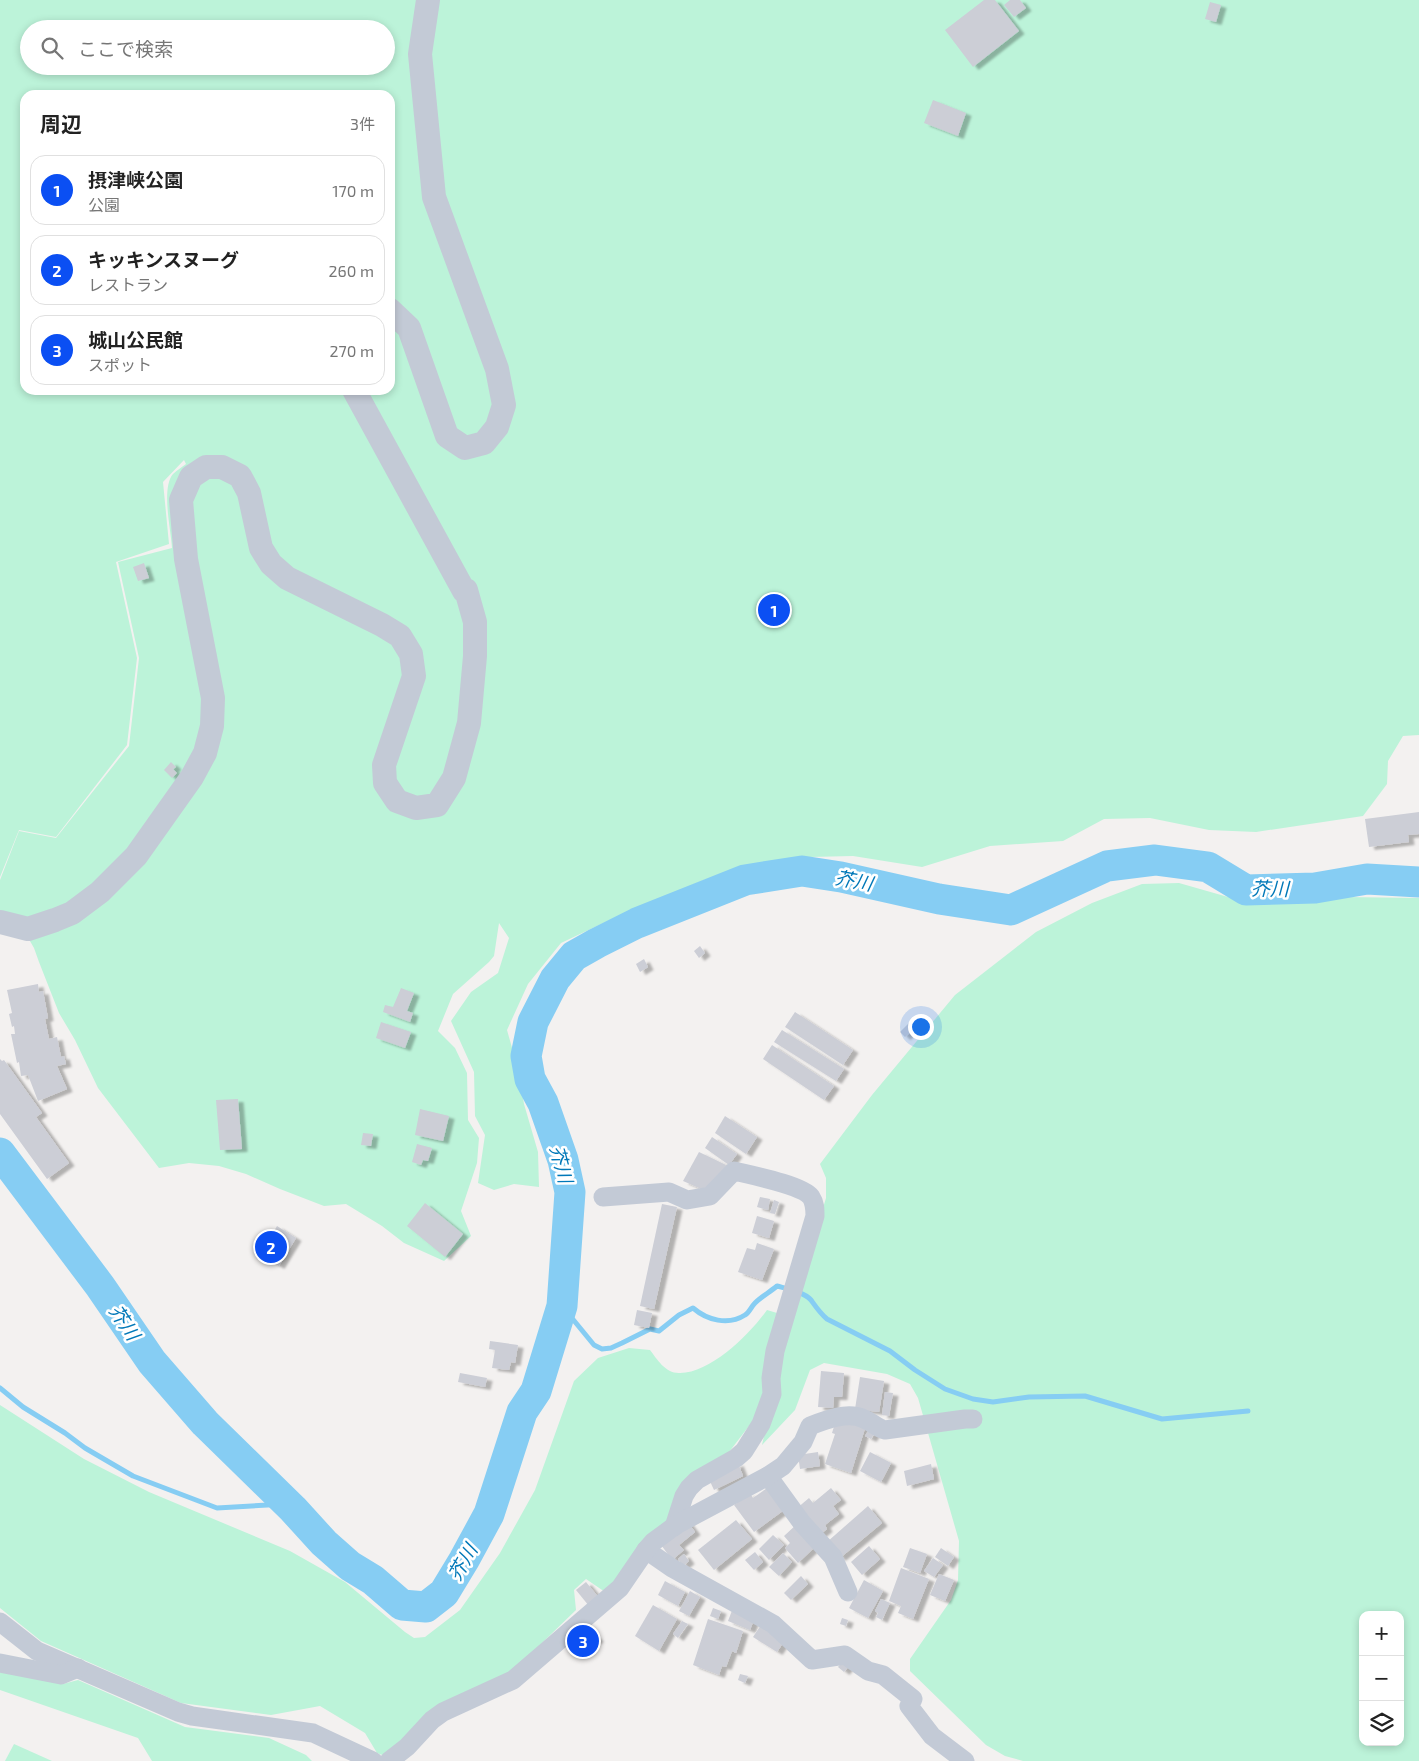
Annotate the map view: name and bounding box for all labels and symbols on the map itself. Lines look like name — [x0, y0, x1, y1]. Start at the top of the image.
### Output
pin: 1 — [758, 591, 790, 629]
water label: 芥川 — [833, 865, 877, 895]
water label: 芥川 — [1251, 876, 1291, 900]
your location — [908, 1014, 934, 1040]
water label: 芥川 — [546, 1143, 579, 1187]
pin: 2 — [255, 1228, 287, 1266]
water label: 芥川 — [105, 1300, 146, 1346]
water label: 芥川 — [443, 1538, 482, 1584]
pin: 3 — [567, 1622, 599, 1660]

